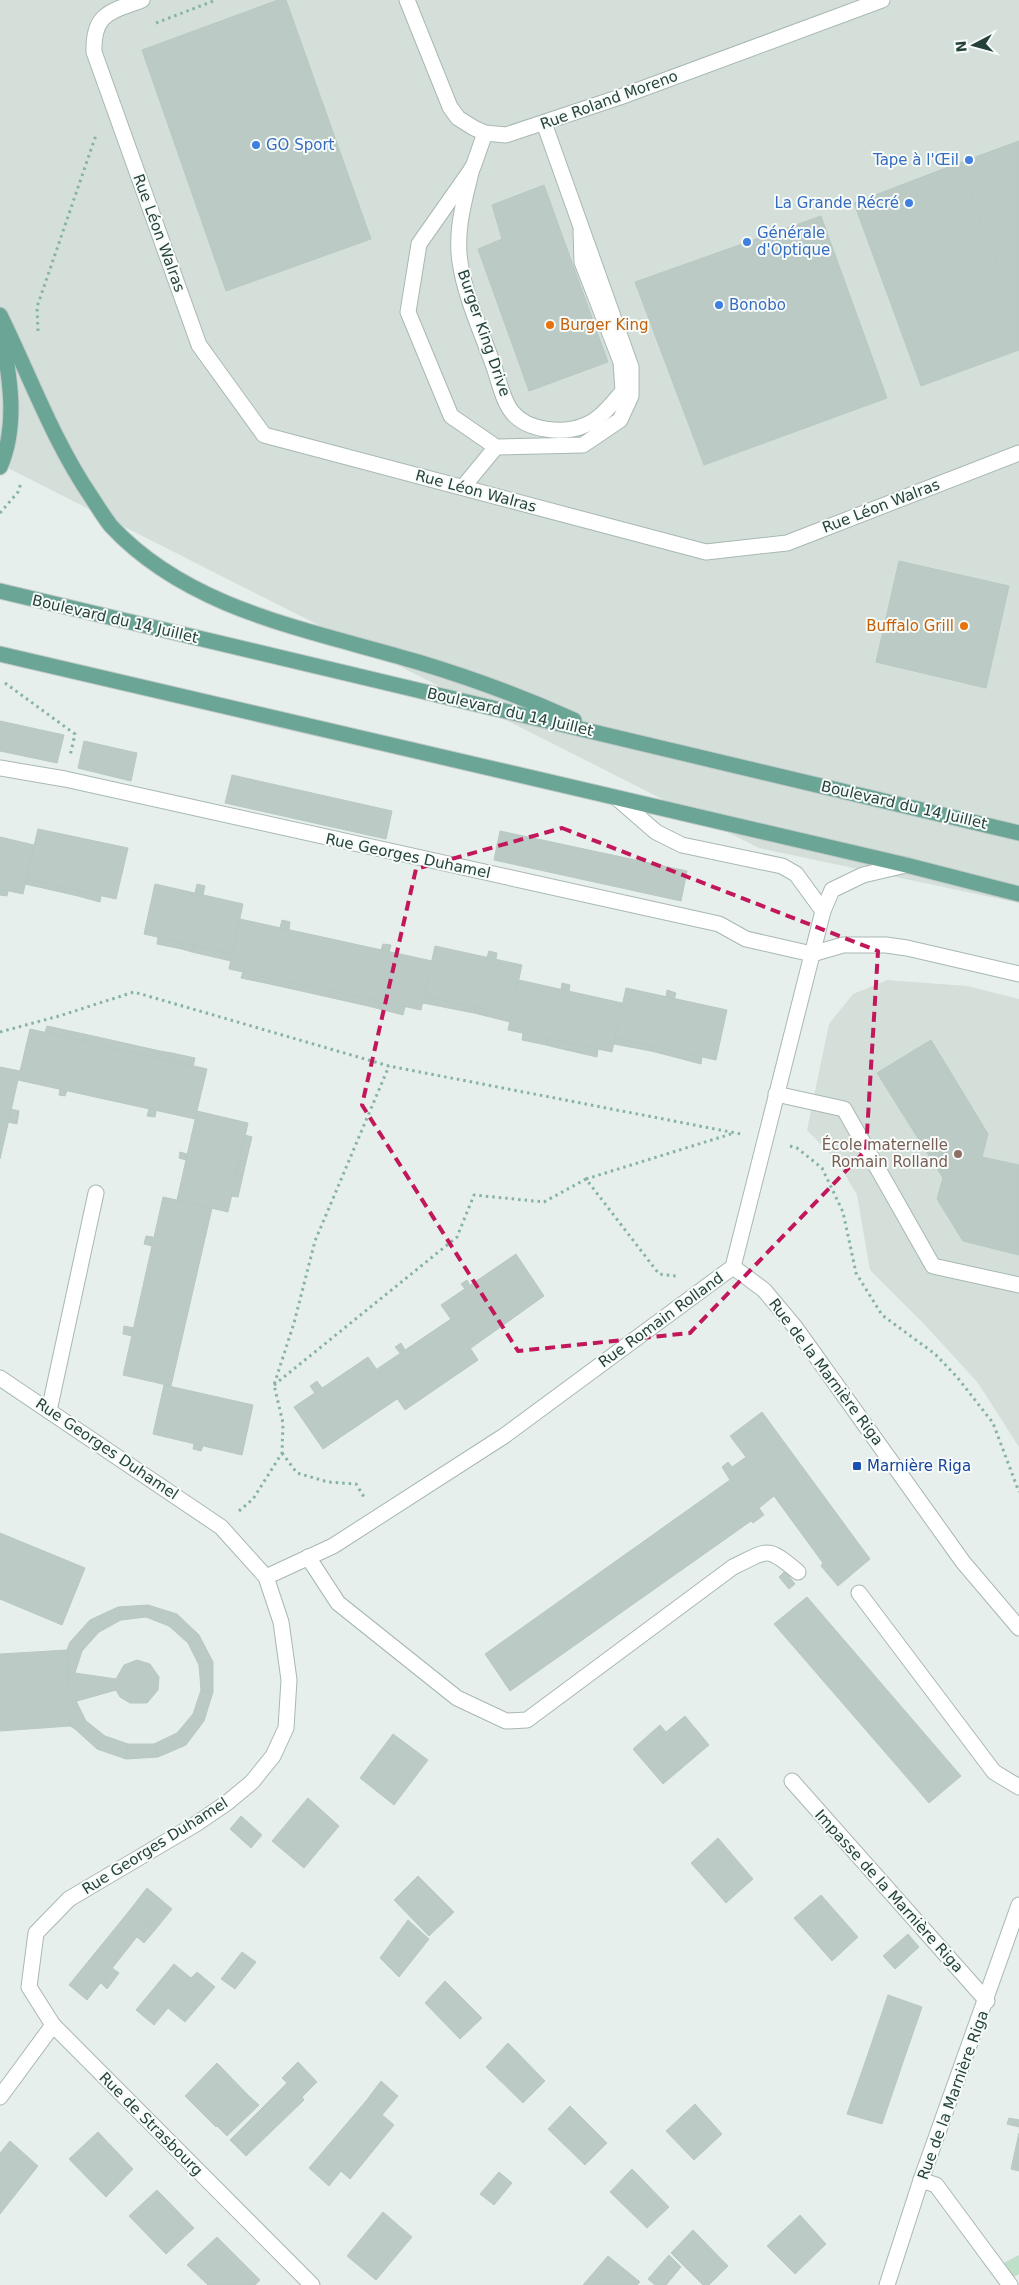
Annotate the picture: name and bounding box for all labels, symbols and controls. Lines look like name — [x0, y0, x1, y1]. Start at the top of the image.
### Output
north arrow — [949, 20, 999, 70]
text: N — [953, 40, 970, 53]
street label: Rue Roland Moreno — [538, 67, 680, 133]
place label: GO Sport — [266, 136, 335, 154]
marker: GO Sport — [250, 139, 262, 151]
place label: Tape à l'Œil — [872, 151, 959, 169]
marker: Tape à l'Œil — [963, 154, 975, 166]
street label: Rue Léon Walras — [129, 171, 189, 295]
place label: La Grande Récré — [774, 194, 899, 212]
marker: La Grande Récré — [903, 197, 915, 209]
place label: Générale d'Optique — [757, 224, 830, 259]
marker: Générale d'Optique — [741, 236, 753, 248]
street label: Burger King Drive — [454, 267, 514, 399]
place label: Bonobo — [729, 296, 786, 314]
marker: Bonobo — [713, 299, 725, 311]
place label: Burger King — [560, 316, 648, 334]
marker: Burger King — [544, 319, 556, 331]
street label: Rue Léon Walras — [414, 466, 539, 516]
street label: Rue Léon Walras — [820, 475, 942, 537]
street label: Boulevard du 14 Juillet — [30, 591, 200, 647]
place label: Buffalo Grill — [866, 617, 954, 635]
marker: Buffalo Grill — [958, 620, 970, 632]
street label: Boulevard du 14 Juillet — [425, 684, 595, 740]
street label: Boulevard du 14 Juillet — [819, 777, 989, 833]
street label: Rue Georges Duhamel — [324, 830, 492, 882]
place label: École maternelle Romain Rolland — [822, 1135, 948, 1171]
marker: École maternelle Romain Rolland — [952, 1148, 964, 1160]
street label: Rue Romain Rolland — [595, 1269, 727, 1371]
street label: Rue de la Marnière Riga — [765, 1295, 887, 1449]
street label: Rue Georges Duhamel — [32, 1394, 182, 1504]
place label: Marnière Riga — [867, 1457, 971, 1475]
marker: Marnière Riga — [851, 1460, 863, 1472]
street label: Rue Georges Duhamel — [79, 1794, 231, 1898]
street label: Impasse de la Marnière Riga — [811, 1806, 967, 1976]
street label: Rue de la Marnière Riga — [914, 2008, 992, 2182]
street label: Rue de Strasbourg — [95, 2068, 207, 2180]

